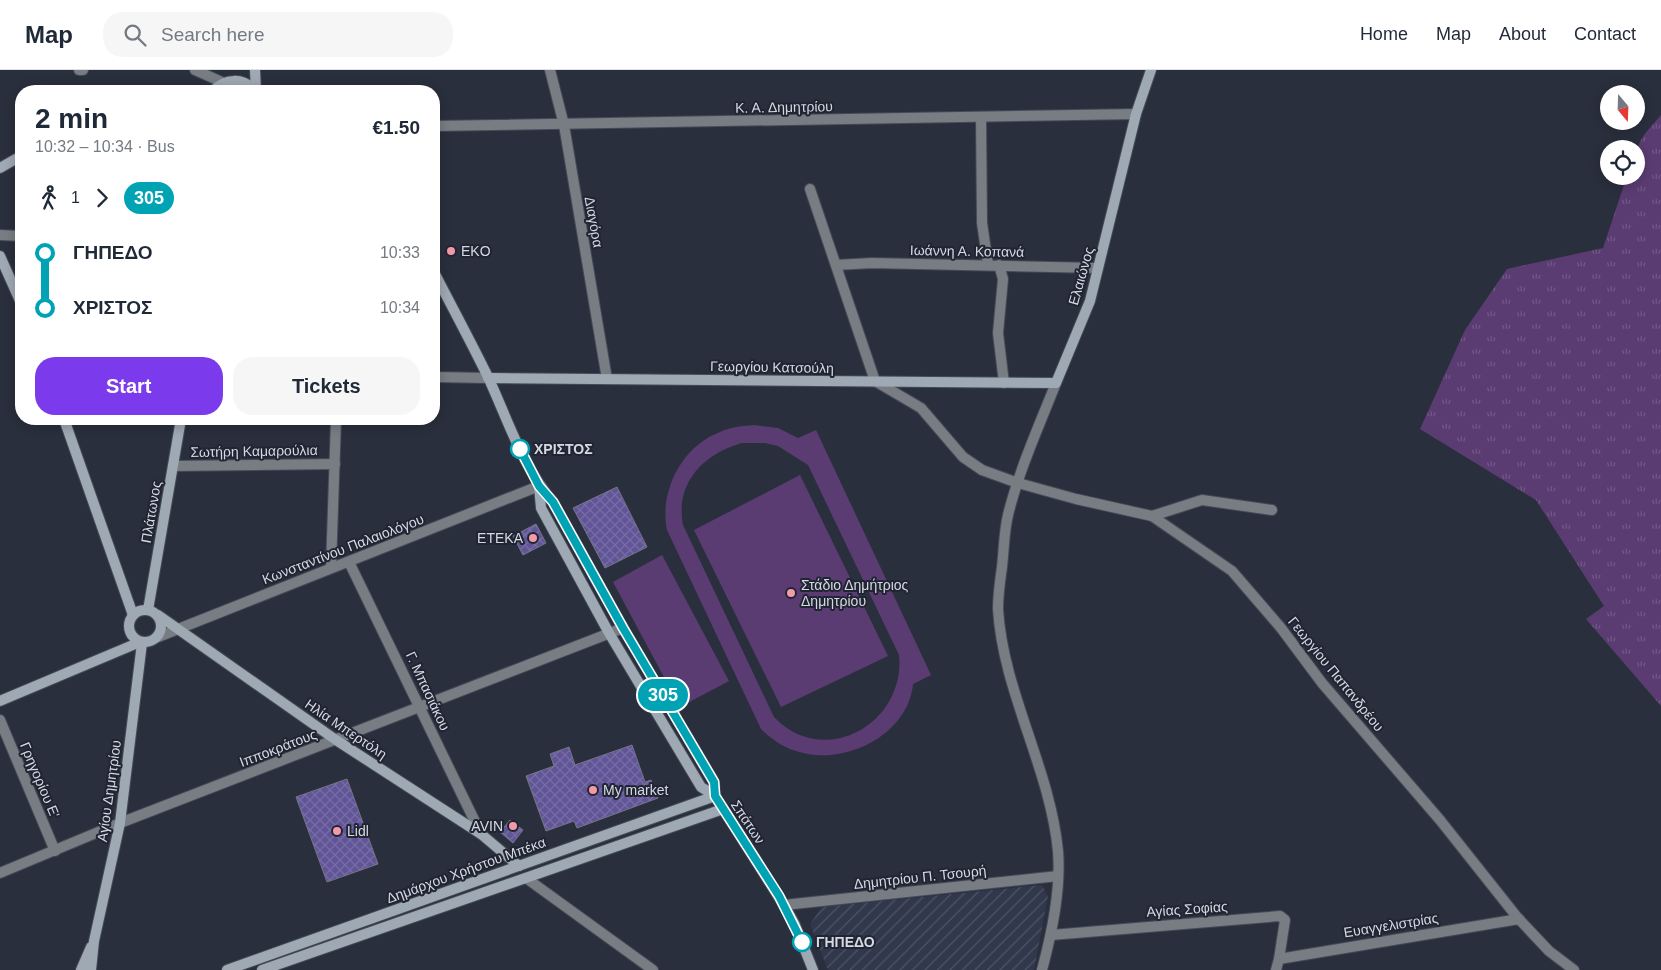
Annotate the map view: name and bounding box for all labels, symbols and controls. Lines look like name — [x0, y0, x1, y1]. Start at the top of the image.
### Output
search box — [103, 12, 453, 57]
text: Map — [25, 21, 73, 48]
icon: search — [121, 21, 149, 49]
text: Search here — [161, 24, 265, 45]
text: Home — [1360, 24, 1408, 44]
text: Map — [1436, 24, 1471, 44]
text: About — [1499, 24, 1546, 44]
text: Contact — [1574, 24, 1636, 44]
north arrow — [1600, 85, 1645, 130]
map controls — [1600, 85, 1645, 185]
street label: Κ. Α. Δημητρίου — [735, 98, 833, 116]
text: 2 min — [35, 103, 108, 134]
text: €1.50 — [372, 117, 420, 138]
text: 10:32 – 10:34 · Bus — [35, 138, 175, 155]
button: locate — [1600, 140, 1645, 185]
icon: walk — [35, 184, 63, 212]
icon: forward — [88, 184, 116, 212]
text: 305 — [134, 188, 164, 208]
text: 1 — [71, 189, 80, 206]
street label: Διαγόρα — [582, 195, 606, 249]
text: ΓΗΠΕΔΟ — [73, 242, 152, 263]
street label: Ιωάννη Α. Κοπανά — [910, 242, 1024, 260]
place label: EKO — [461, 243, 491, 259]
text: 10:33 — [380, 244, 420, 261]
marker: EKO — [445, 245, 457, 257]
street label: Ελαιώνος — [1065, 245, 1097, 307]
text: ΧΡΙΣΤΟΣ — [73, 297, 152, 318]
text: 10:34 — [380, 299, 420, 316]
button: Start — [35, 357, 223, 415]
button: Tickets — [233, 357, 420, 415]
street label: Γεωργίου Κατσούλη — [710, 358, 834, 376]
marker: ΧΡΙΣΤΟΣ — [510, 439, 530, 459]
place label: ΧΡΙΣΤΟΣ — [534, 441, 593, 457]
street label: Σωτήρη Καμαρούλια — [190, 442, 318, 460]
street label: Πλάτωνος — [138, 479, 164, 544]
street label: Κωνσταντίνου Παλαιολόγου — [260, 511, 426, 587]
place label: ΕΤΕΚΑ — [477, 530, 524, 546]
marker: ΕΤΕΚΑ — [527, 532, 539, 544]
place label: Στάδιο Δημήτριος Δημητρίου — [801, 577, 909, 609]
marker: Στάδιο Δημήτριος Δημητρίου — [785, 587, 797, 599]
street label: Γεωργίου Παπανδρέου — [1285, 614, 1387, 734]
street label: Γ. Μπασιάκου — [403, 649, 453, 733]
line badge: 305 — [634, 679, 692, 711]
text: 305 — [648, 685, 678, 705]
street label: Ηλία Μπερτόλη — [302, 696, 390, 762]
street label: Ιπποκράτους — [237, 726, 319, 770]
street label: Αγίου Δημητρίου — [94, 739, 124, 843]
street label: Γρηγορίου Ε' — [17, 740, 63, 820]
place label: My market — [603, 782, 668, 798]
marker: My market — [587, 784, 599, 796]
street label: Σπάτων — [728, 797, 768, 847]
place label: AVIN — [471, 818, 503, 834]
marker: AVIN — [507, 820, 519, 832]
place label: Lidl — [347, 823, 369, 839]
marker: Lidl — [331, 825, 343, 837]
street label: Δημάρχου Χρήστου Μπέκα — [384, 834, 548, 906]
street label: Δημητρίου Π. Τσουρή — [853, 862, 987, 892]
street label: Αγίας Σοφίας — [1146, 898, 1228, 920]
street label: Ευαγγελιστρίας — [1343, 910, 1440, 940]
marker: ΓΗΠΕΔΟ — [792, 932, 812, 952]
place label: ΓΗΠΕΔΟ — [816, 934, 875, 950]

